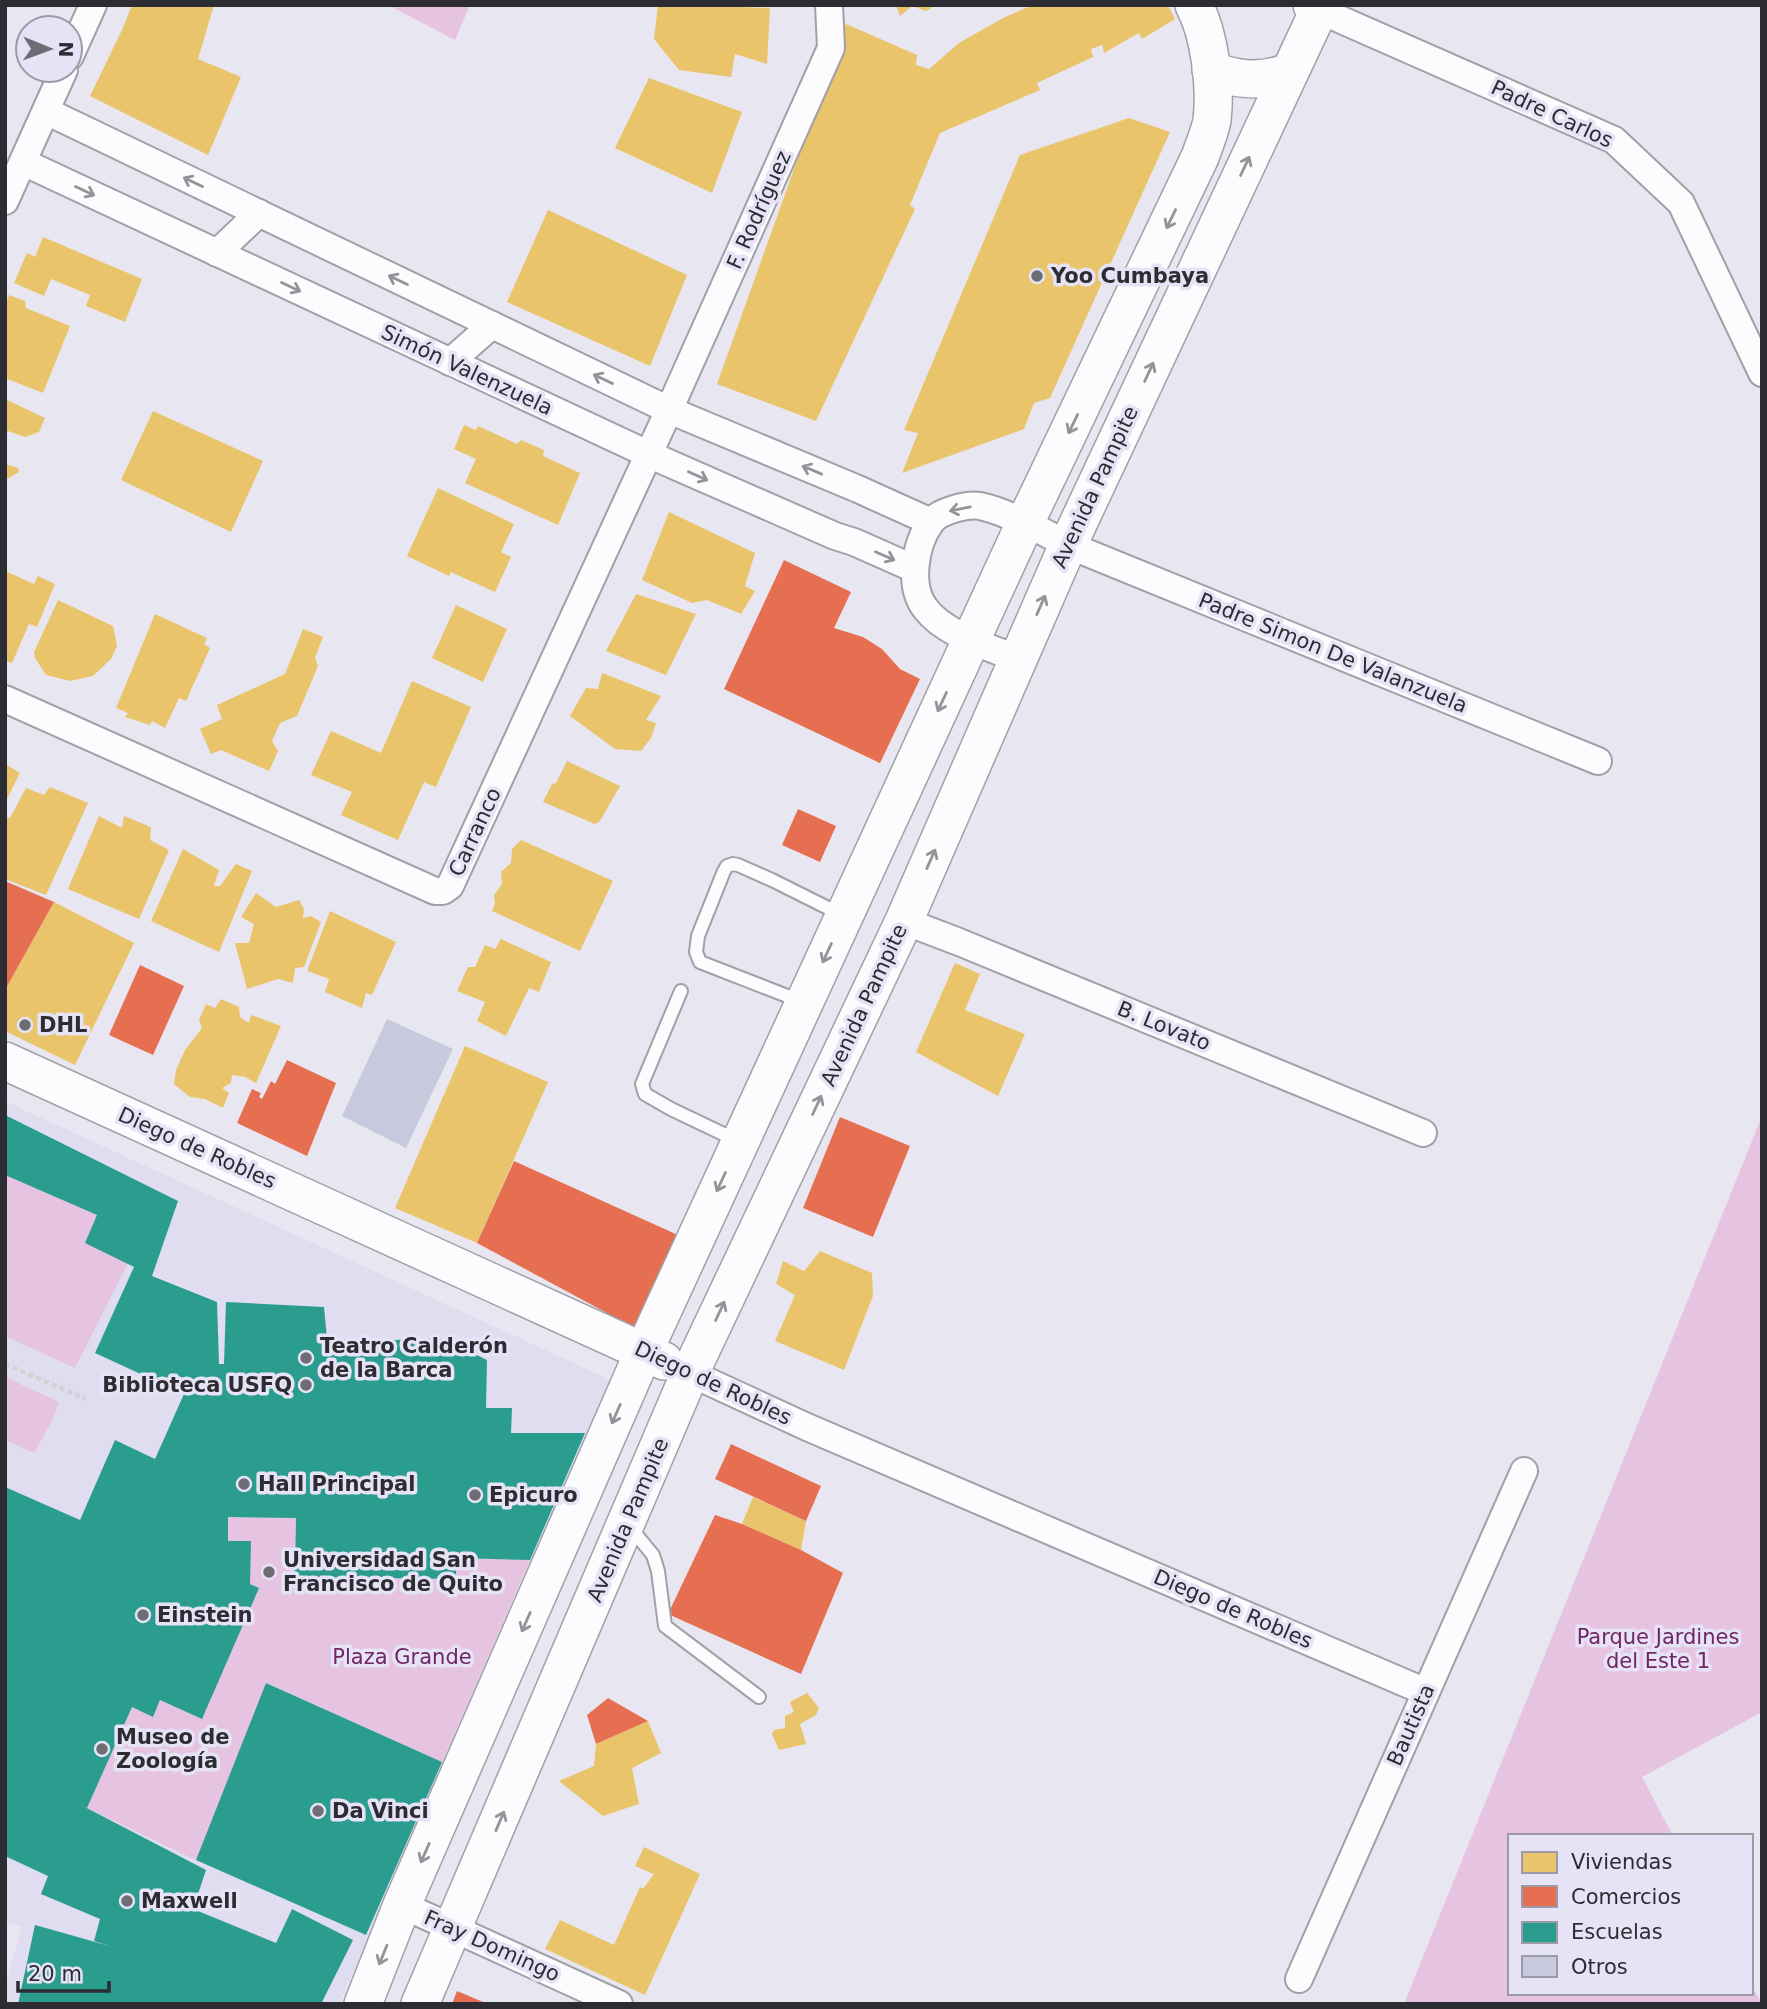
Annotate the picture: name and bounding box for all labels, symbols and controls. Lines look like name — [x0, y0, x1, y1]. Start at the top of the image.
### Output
north arrow — [14, 14, 84, 84]
text: N — [55, 41, 77, 57]
street label: Padre Carlos — [1487, 75, 1617, 153]
street label: F. Rodríguez — [722, 147, 796, 273]
one-way arrow — [1239, 156, 1252, 177]
one-way arrow — [183, 174, 204, 188]
one-way arrow — [74, 185, 95, 198]
one-way arrow — [1164, 208, 1177, 229]
place label: Yoo Cumbaya — [1050, 264, 1209, 288]
marker: Yoo Cumbaya — [1029, 268, 1045, 284]
one-way arrow — [388, 273, 409, 287]
one-way arrow — [280, 281, 301, 294]
street label: Simón Valenzuela — [378, 320, 556, 420]
one-way arrow — [1142, 362, 1156, 383]
one-way arrow — [593, 372, 614, 385]
street label: Avenida Pampite — [1047, 402, 1143, 572]
one-way arrow — [1065, 413, 1079, 434]
one-way arrow — [801, 463, 823, 476]
one-way arrow — [686, 470, 708, 483]
one-way arrow — [949, 502, 972, 516]
one-way arrow — [873, 550, 895, 563]
street label: Padre Simon De Valanzuela — [1195, 588, 1471, 718]
one-way arrow — [1035, 595, 1048, 616]
one-way arrow — [935, 691, 948, 712]
street label: Carranco — [444, 784, 506, 880]
one-way arrow — [925, 848, 938, 870]
street label: Avenida Pampite — [816, 920, 912, 1090]
one-way arrow — [819, 942, 833, 963]
street label: B. Lovato — [1114, 996, 1214, 1056]
place label: DHL — [39, 1013, 87, 1037]
marker: DHL — [17, 1017, 33, 1033]
one-way arrow — [810, 1095, 824, 1116]
street label: Diego de Robles — [114, 1102, 280, 1194]
one-way arrow — [714, 1171, 727, 1192]
one-way arrow — [713, 1301, 727, 1322]
place label: Teatro Calderón de la Barca — [320, 1334, 508, 1382]
street label: Diego de Robles — [631, 1336, 795, 1430]
marker: Teatro Calderón de la Barca — [298, 1350, 314, 1366]
place label: Biblioteca USFQ — [102, 1373, 292, 1397]
marker: Biblioteca USFQ — [298, 1377, 314, 1393]
one-way arrow — [609, 1403, 622, 1424]
street label: Avenida Pampite — [583, 1434, 673, 1606]
place label: Hall Principal — [258, 1472, 415, 1496]
marker: Hall Principal — [236, 1476, 252, 1492]
place label: Epicuro — [489, 1483, 578, 1507]
marker: Epicuro — [467, 1487, 483, 1503]
place label: Universidad San Francisco de Quito — [283, 1548, 503, 1596]
marker: Universidad San Francisco de Quito — [261, 1564, 277, 1580]
street label: Diego de Robles — [1150, 1565, 1316, 1653]
place label: Einstein — [157, 1603, 252, 1627]
marker: Einstein — [135, 1607, 151, 1623]
one-way arrow — [518, 1611, 531, 1633]
park label: Parque Jardines del Este 1 — [1577, 1625, 1739, 1673]
park label: Plaza Grande — [332, 1645, 472, 1669]
street label: Bautista — [1382, 1681, 1440, 1769]
place label: Museo de Zoología — [116, 1725, 230, 1773]
marker: Museo de Zoología — [94, 1741, 110, 1757]
place label: Da Vinci — [332, 1799, 429, 1823]
marker: Da Vinci — [310, 1803, 326, 1819]
one-way arrow — [494, 1810, 507, 1832]
legend — [1508, 1834, 1753, 1995]
one-way arrow — [418, 1842, 431, 1864]
text: Viviendas — [1571, 1850, 1672, 1874]
text: Comercios — [1571, 1885, 1681, 1909]
place label: Maxwell — [141, 1889, 238, 1913]
marker: Maxwell — [119, 1893, 135, 1909]
street label: Fray Domingo — [420, 1905, 564, 1987]
text: Escuelas — [1571, 1920, 1663, 1944]
one-way arrow — [375, 1943, 388, 1965]
scale bar — [18, 1950, 108, 1994]
text: Otros — [1571, 1955, 1628, 1979]
text: 20 m — [28, 1962, 82, 1986]

